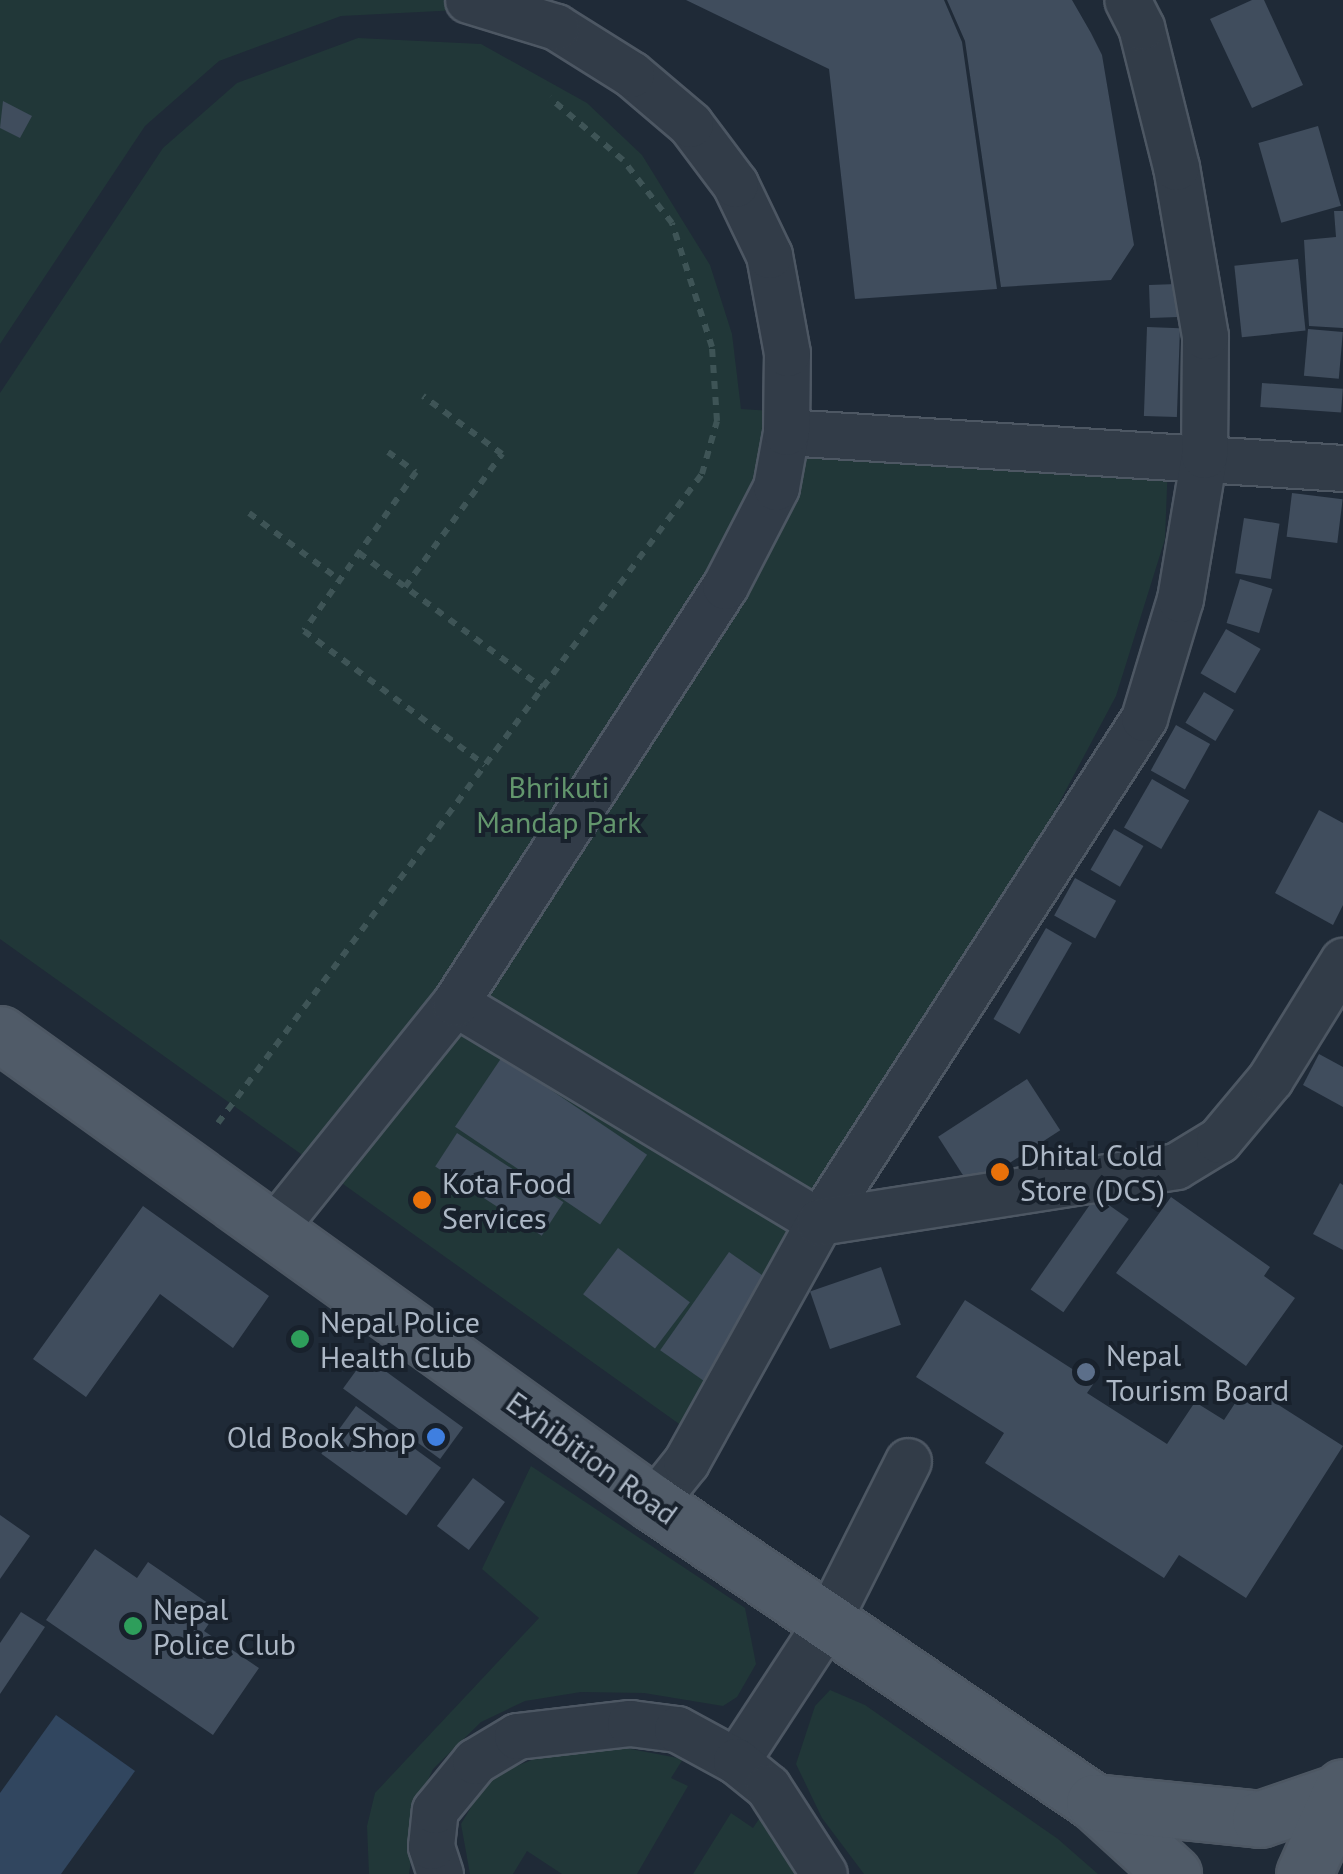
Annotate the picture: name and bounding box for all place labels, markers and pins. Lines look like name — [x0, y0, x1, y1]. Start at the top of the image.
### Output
place label: Dhital Cold Store (DCS) — [1020, 1137, 1165, 1208]
marker: Dhital Cold Store (DCS) — [989, 1161, 1011, 1183]
place label: Kota Food Services — [442, 1165, 572, 1236]
marker: Kota Food Services — [411, 1189, 433, 1211]
place label: Nepal Police Health Club — [320, 1304, 480, 1374]
marker: Nepal Police Health Club — [289, 1328, 311, 1350]
place label: Nepal Tourism Board — [1106, 1337, 1289, 1408]
marker: Nepal Tourism Board — [1075, 1361, 1097, 1383]
place label: Old Book Shop — [226, 1419, 416, 1455]
marker: Old Book Shop — [425, 1426, 447, 1448]
place label: Nepal Police Club — [153, 1591, 296, 1662]
marker: Nepal Police Club — [122, 1615, 144, 1637]

